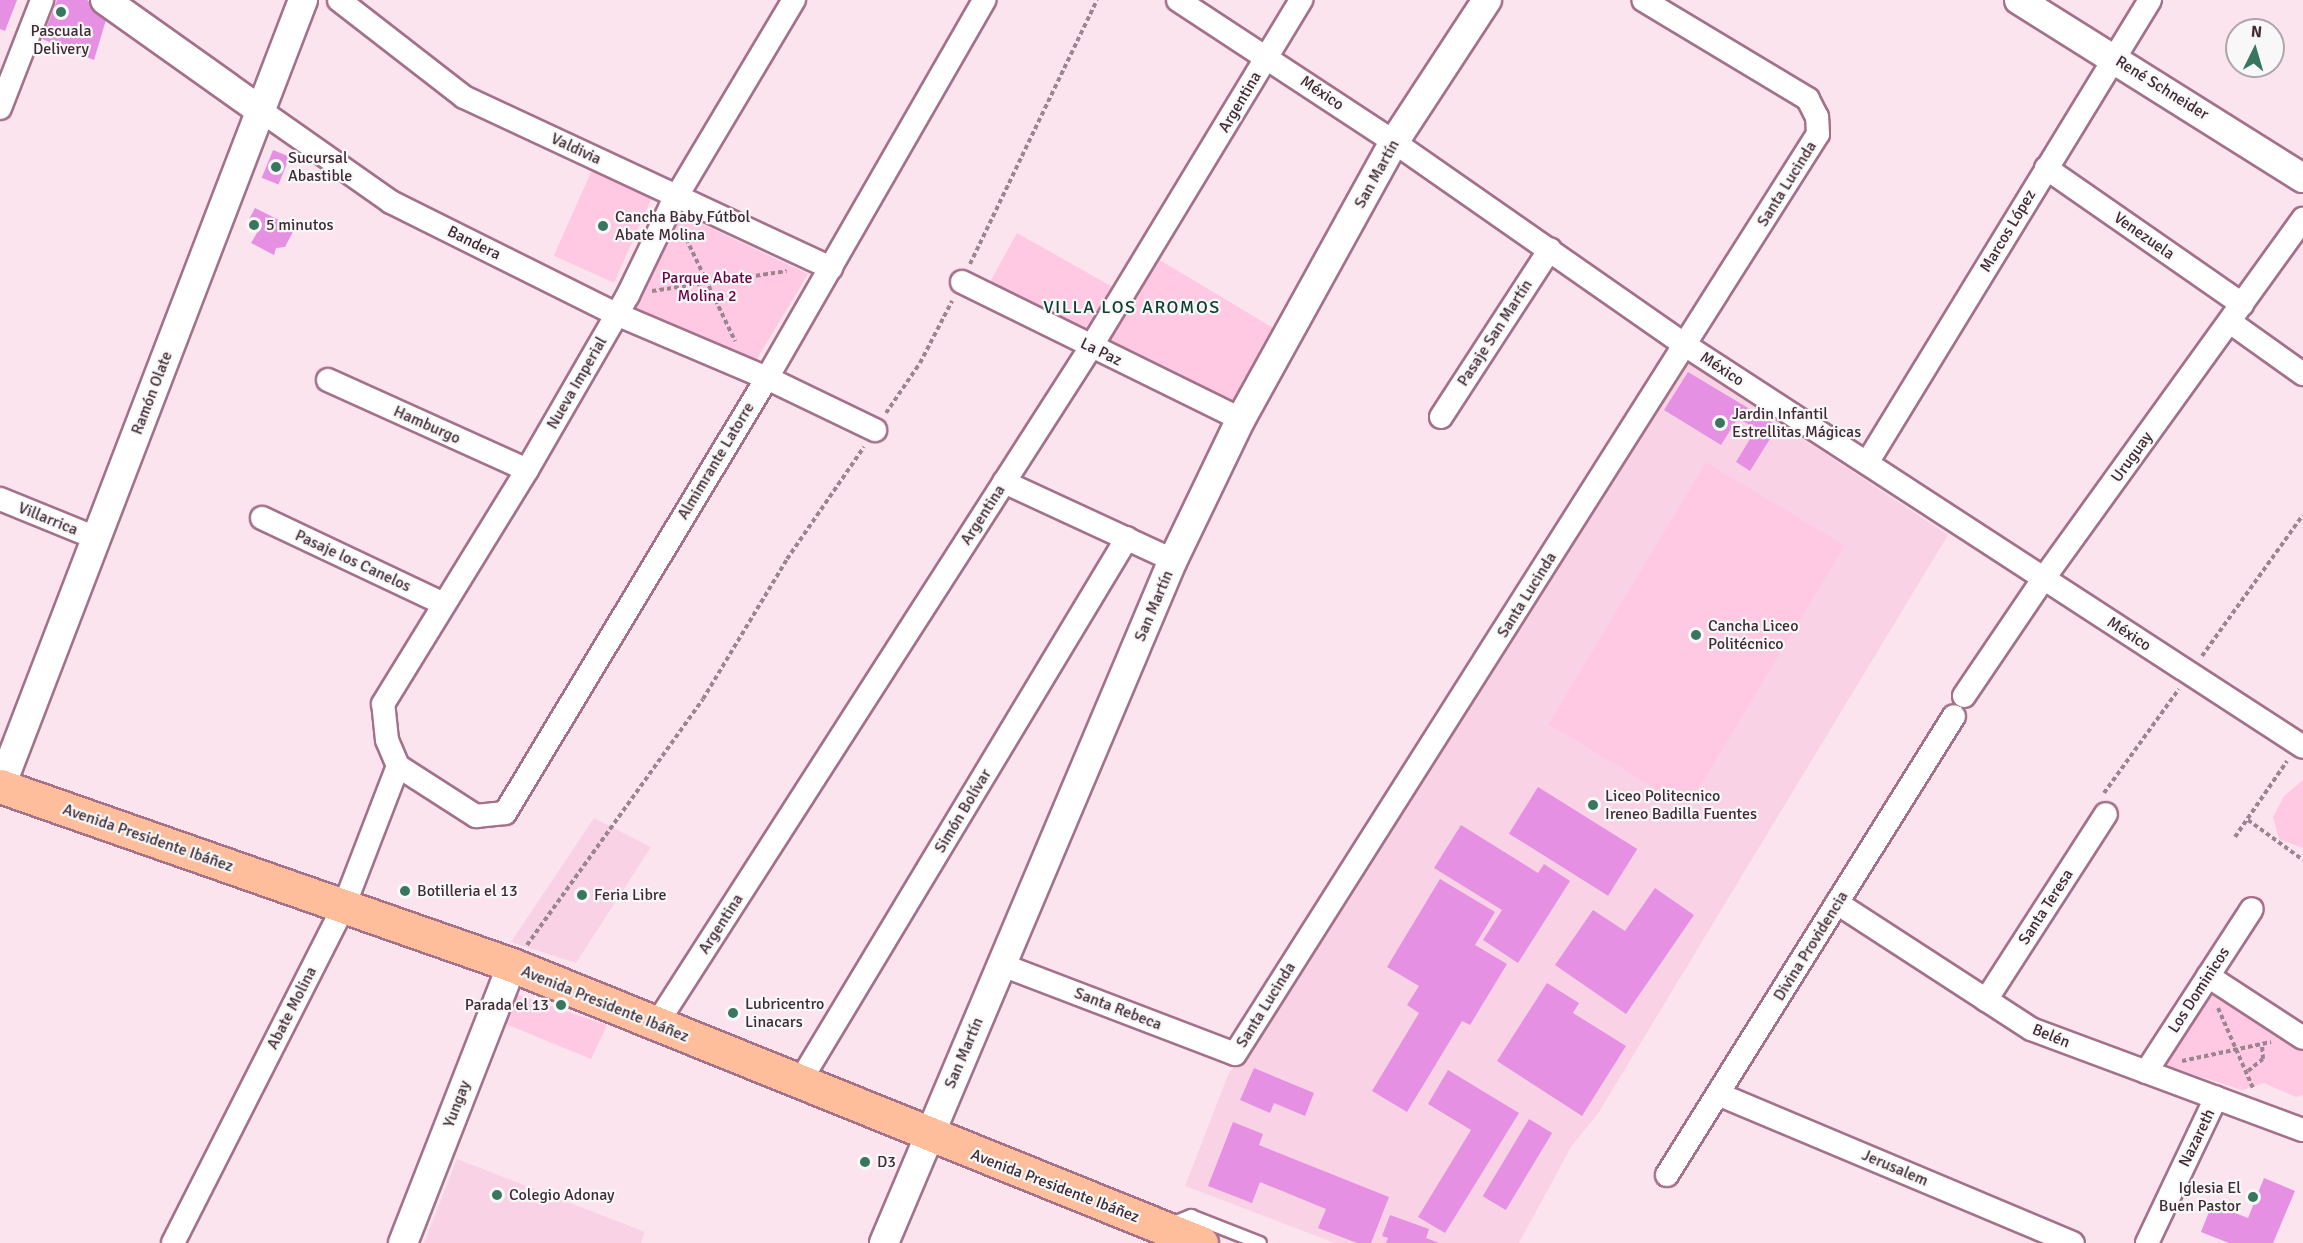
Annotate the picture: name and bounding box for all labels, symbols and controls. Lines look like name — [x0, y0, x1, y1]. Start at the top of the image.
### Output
marker: Pascuala Delivery — [54, 5, 68, 19]
north arrow — [2225, 18, 2285, 78]
place label: Pascuala Delivery — [30, 21, 92, 59]
text: N — [2250, 22, 2263, 43]
street label: René Schneider — [2112, 52, 2212, 124]
street label: Argentina — [1214, 68, 1266, 136]
street label: México — [1297, 71, 1347, 115]
street label: Valdivia — [548, 129, 604, 169]
street label: San Martín — [1350, 136, 1404, 212]
street label: Santa Lucinda — [1753, 138, 1821, 230]
place label: Sucursal Abastible — [288, 148, 352, 186]
marker: Sucursal Abastible — [269, 160, 283, 174]
street label: Marcos López — [1976, 186, 2040, 276]
place label: Cancha Baby Fútbol Abate Molina — [615, 207, 750, 245]
street label: Venezuela — [2110, 208, 2178, 264]
place label: 5 minutos — [266, 215, 334, 235]
marker: 5 minutos — [247, 218, 261, 232]
marker: Cancha Baby Fútbol Abate Molina — [596, 219, 610, 233]
street label: Bandera — [444, 222, 504, 264]
park label: Parque Abate Molina 2 — [662, 268, 752, 306]
street label: Pasaje San Martín — [1453, 276, 1537, 390]
district label: VILLA LOS AROMOS — [1043, 296, 1221, 318]
street label: Nueva Imperial — [543, 333, 611, 433]
street label: La Paz — [1077, 334, 1125, 370]
street label: México — [1696, 348, 1748, 390]
street label: Ramón Olate — [127, 349, 177, 437]
street label: Almimrante Latorre — [673, 399, 759, 523]
street label: Hamburgo — [391, 402, 463, 448]
place label: Jardin Infantil Estrellitas Mágicas — [1732, 404, 1861, 442]
marker: Jardin Infantil Estrellitas Mágicas — [1713, 416, 1727, 430]
street label: Uruguay — [2107, 428, 2157, 486]
street label: Argentina — [957, 481, 1009, 549]
street label: Villarrica — [15, 498, 81, 540]
street label: Pasaje los Canelos — [292, 526, 414, 596]
street label: Santa Lucinda — [1493, 549, 1561, 641]
street label: San Martín — [1130, 568, 1178, 644]
street label: México — [2103, 613, 2155, 655]
place label: Cancha Liceo Politécnico — [1708, 616, 1798, 654]
marker: Cancha Liceo Politécnico — [1689, 628, 1703, 642]
street label: Simón Bolívar — [930, 766, 996, 856]
place label: Liceo Politecnico Ireneo Badilla Fuentes — [1605, 786, 1757, 824]
marker: Liceo Politecnico Ireneo Badilla Fuentes — [1586, 798, 1600, 812]
street label: Avenida Presidente Ibáñez — [60, 800, 236, 876]
street label: Santa Teresa — [2014, 866, 2078, 948]
place label: Botilleria el 13 — [417, 881, 518, 901]
marker: Botilleria el 13 — [398, 884, 412, 898]
place label: Feria Libre — [594, 885, 666, 905]
marker: Feria Libre — [575, 888, 589, 902]
street label: Divina Providencia — [1770, 888, 1852, 1004]
street label: Argentina — [695, 890, 747, 958]
street label: Los Dominicos — [2164, 944, 2234, 1036]
street label: Santa Lucinda — [1232, 959, 1300, 1051]
street label: Avenida Presidente Ibáñez — [518, 962, 692, 1046]
street label: Abate Molina — [263, 963, 321, 1053]
street label: Santa Rebeca — [1071, 983, 1165, 1035]
place label: Lubricentro Linacars — [745, 994, 824, 1032]
place label: Parada el 13 — [465, 995, 549, 1015]
marker: Parada el 13 — [554, 998, 568, 1012]
marker: Lubricentro Linacars — [726, 1006, 740, 1020]
street label: San Martín — [940, 1015, 988, 1091]
street label: Belén — [2029, 1020, 2073, 1052]
street label: Yungay — [439, 1078, 475, 1130]
street label: Nazareth — [2175, 1106, 2219, 1170]
street label: Avenida Presidente Ibáñez — [968, 1145, 1142, 1227]
street label: Jerusalem — [1859, 1145, 1931, 1191]
place label: D3 — [877, 1152, 896, 1172]
marker: D3 — [858, 1155, 872, 1169]
place label: Iglesia El Buen Pastor — [2159, 1178, 2241, 1216]
place label: Colegio Adonay — [509, 1185, 615, 1205]
marker: Colegio Adonay — [490, 1188, 504, 1202]
marker: Iglesia El Buen Pastor — [2246, 1190, 2260, 1204]

